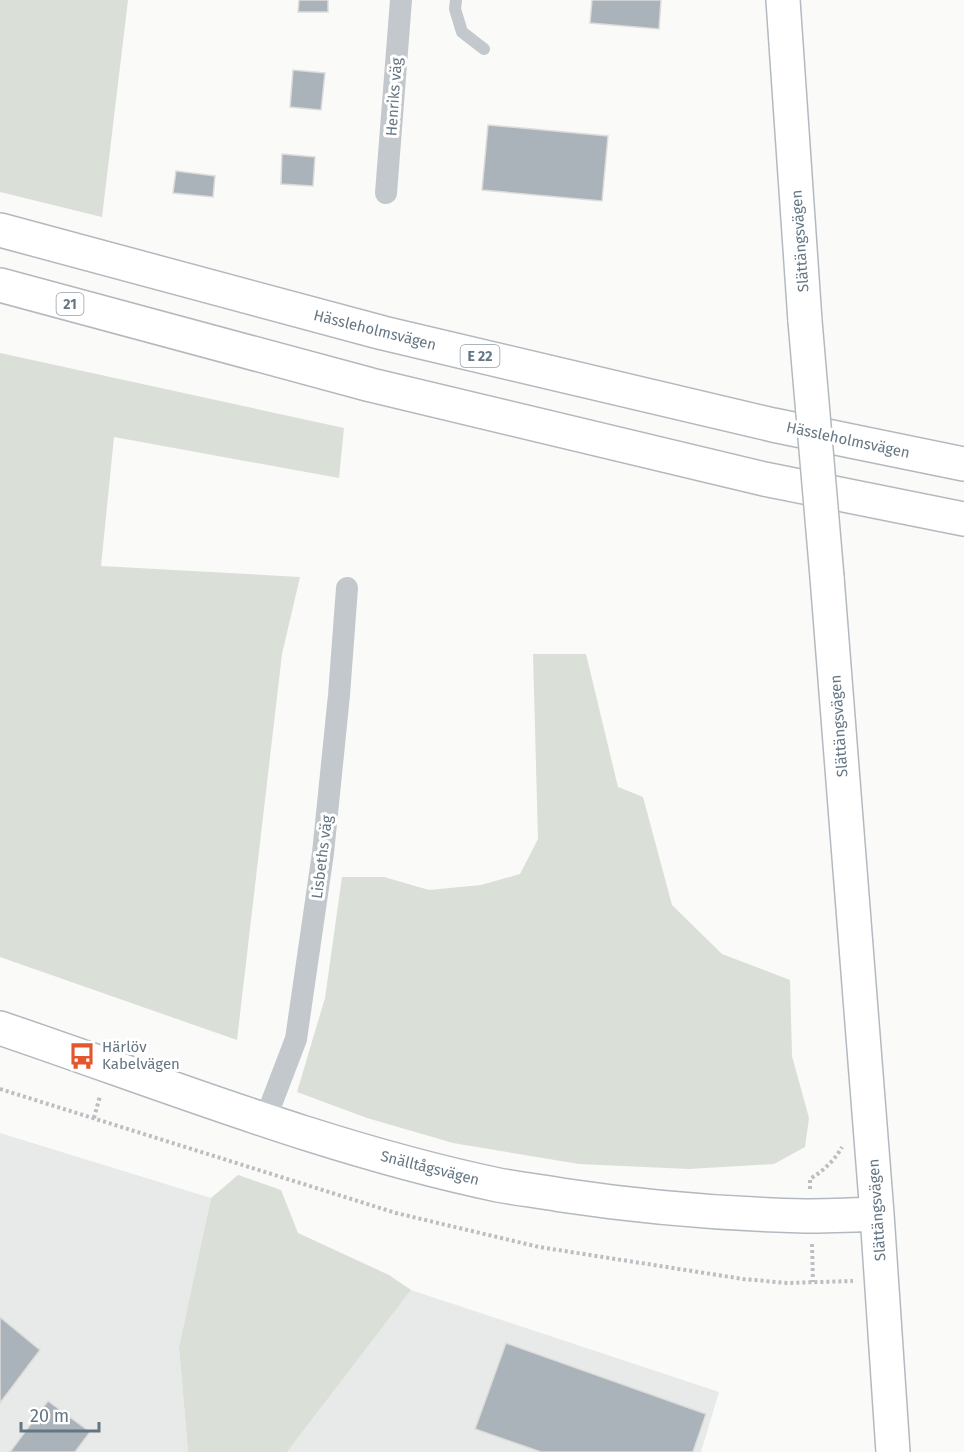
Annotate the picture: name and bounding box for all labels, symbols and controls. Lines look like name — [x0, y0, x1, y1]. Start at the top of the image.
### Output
street label: Henriks väg — [382, 57, 406, 137]
street label: Slättängsvägen — [787, 189, 813, 293]
road number: 21 — [56, 293, 84, 315]
street label: Hässleholmsvägen — [312, 306, 438, 354]
road number: E 22 — [460, 345, 500, 367]
street label: Hässleholmsvägen — [785, 418, 911, 462]
street label: Slättängsvägen — [826, 674, 852, 778]
street label: Lisbeths väg — [308, 814, 336, 900]
place label: Härlöv Kabelvägen — [102, 1038, 180, 1073]
bus stop icon: Härlöv Kabelvägen — [67, 1041, 97, 1071]
street label: Snälltågsvägen — [379, 1147, 481, 1189]
street label: Slättängsvägen — [864, 1158, 890, 1262]
scale bar — [21, 1395, 99, 1433]
text: 20 m — [30, 1405, 69, 1427]

